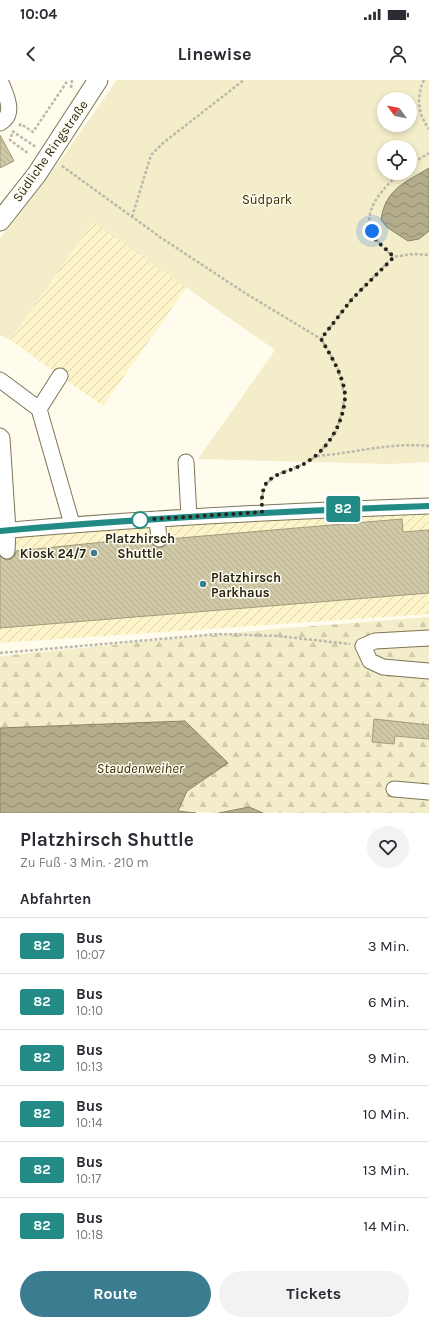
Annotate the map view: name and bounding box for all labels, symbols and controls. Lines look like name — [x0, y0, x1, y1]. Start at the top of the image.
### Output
text: 10:04 — [20, 5, 57, 23]
icon: back — [20, 43, 42, 65]
text: Linewise — [177, 43, 252, 65]
icon: person — [387, 43, 409, 65]
north arrow — [377, 92, 417, 132]
map controls — [377, 92, 417, 180]
street label: Südliche Ringstraße — [9, 97, 91, 205]
button: locate — [377, 140, 417, 180]
park label: Südpark — [242, 192, 292, 207]
your location — [362, 221, 382, 241]
line badge: 82 — [325, 496, 361, 522]
text: 82 — [334, 500, 352, 517]
marker: Platzhirsch Shuttle — [131, 511, 149, 529]
place label: Platzhirsch Shuttle — [105, 531, 175, 561]
place label: Kiosk 24/7 — [20, 546, 87, 561]
marker: Kiosk 24/7 — [89, 548, 99, 558]
place label: Platzhirsch Parkhaus — [211, 570, 281, 600]
marker: Platzhirsch Parkhaus — [198, 579, 208, 589]
water label: Staudenweiher — [97, 760, 185, 777]
button: heart — [367, 826, 409, 868]
text: Platzhirsch Shuttle — [20, 829, 194, 851]
text: Zu Fuß · 3 Min. · 210 m — [20, 855, 149, 870]
text: Abfahrten — [20, 890, 91, 908]
text: Bus — [76, 929, 103, 947]
text: 82 — [33, 937, 51, 954]
text: 3 Min. — [368, 937, 409, 955]
text: 10:07 — [76, 947, 105, 962]
text: Bus — [76, 985, 103, 1003]
text: 82 — [33, 993, 51, 1010]
text: 6 Min. — [368, 993, 409, 1011]
text: 10:10 — [76, 1003, 103, 1018]
text: Bus — [76, 1041, 103, 1059]
text: 82 — [33, 1049, 51, 1066]
text: 9 Min. — [368, 1049, 409, 1067]
text: 10:13 — [76, 1059, 103, 1074]
text: Bus — [76, 1097, 103, 1115]
text: 82 — [33, 1105, 51, 1122]
text: 10 Min. — [363, 1105, 409, 1123]
text: 10:14 — [76, 1115, 103, 1130]
text: Bus — [76, 1153, 103, 1171]
text: 82 — [33, 1161, 51, 1178]
text: 13 Min. — [363, 1161, 409, 1179]
text: 10:17 — [76, 1171, 101, 1186]
text: Bus — [76, 1209, 103, 1227]
text: 82 — [33, 1217, 51, 1234]
text: 14 Min. — [363, 1217, 409, 1235]
text: 10:18 — [76, 1227, 103, 1242]
button: Route — [20, 1271, 211, 1317]
button: Tickets — [219, 1271, 409, 1317]

